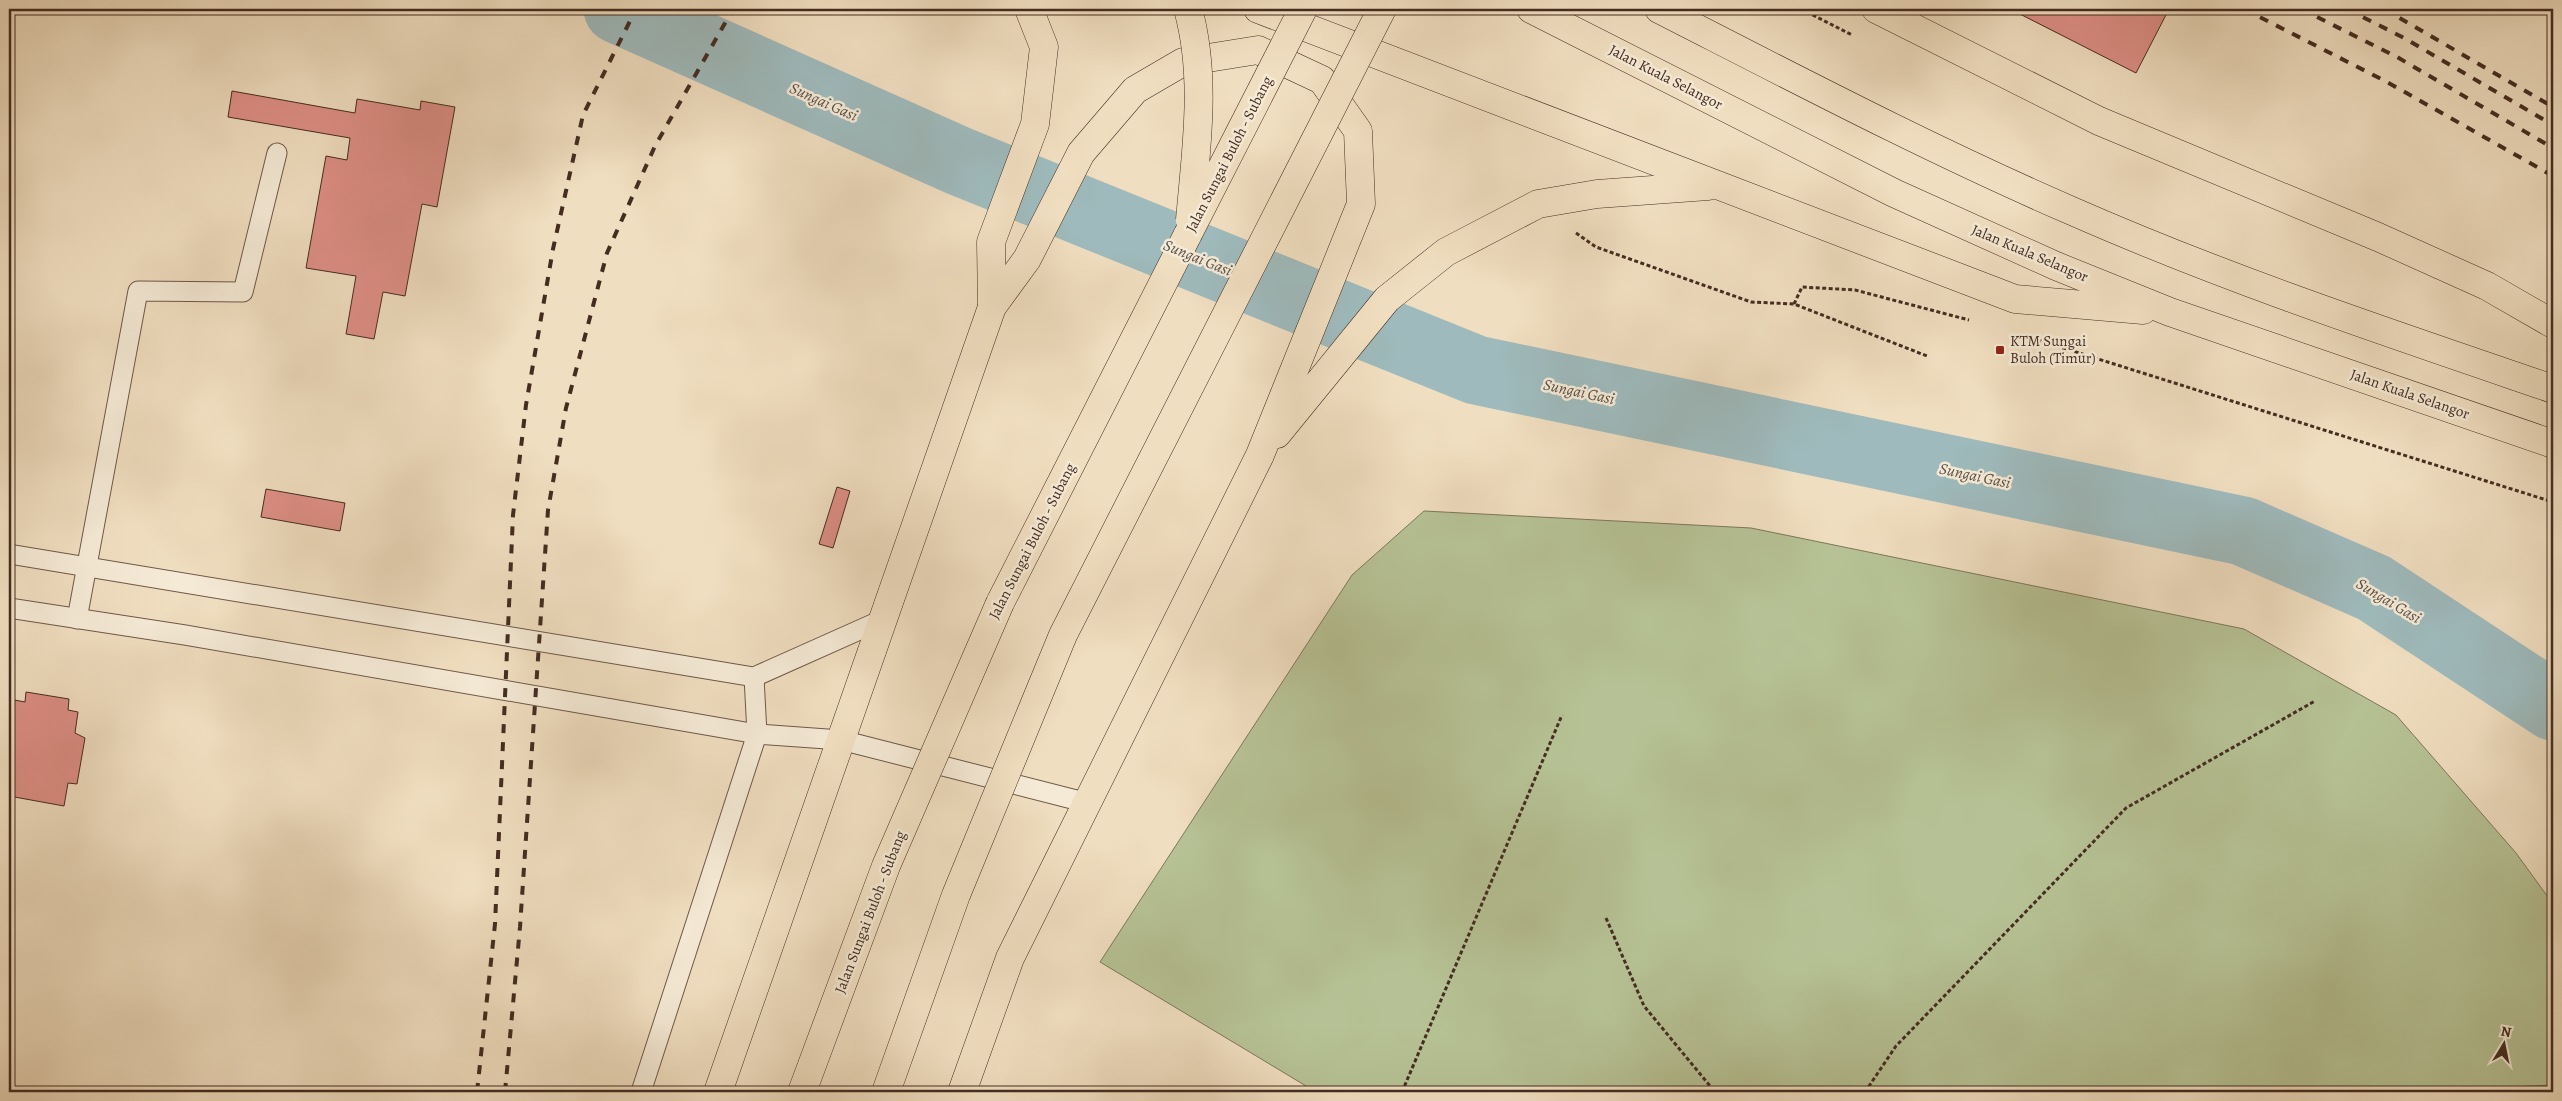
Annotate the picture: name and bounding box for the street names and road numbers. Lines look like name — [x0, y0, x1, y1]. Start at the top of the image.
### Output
street label: Jalan Kuala Selangor — [1606, 40, 1726, 114]
street label: Jalan Sungai Buloh - Subang — [1181, 72, 1277, 236]
street label: Jalan Kuala Selangor — [1969, 219, 2092, 287]
street label: Jalan Kuala Selangor — [2348, 364, 2473, 424]
street label: Jalan Sungai Buloh - Subang — [984, 459, 1080, 623]
street label: Jalan Sungai Buloh - Subang — [830, 827, 910, 996]

